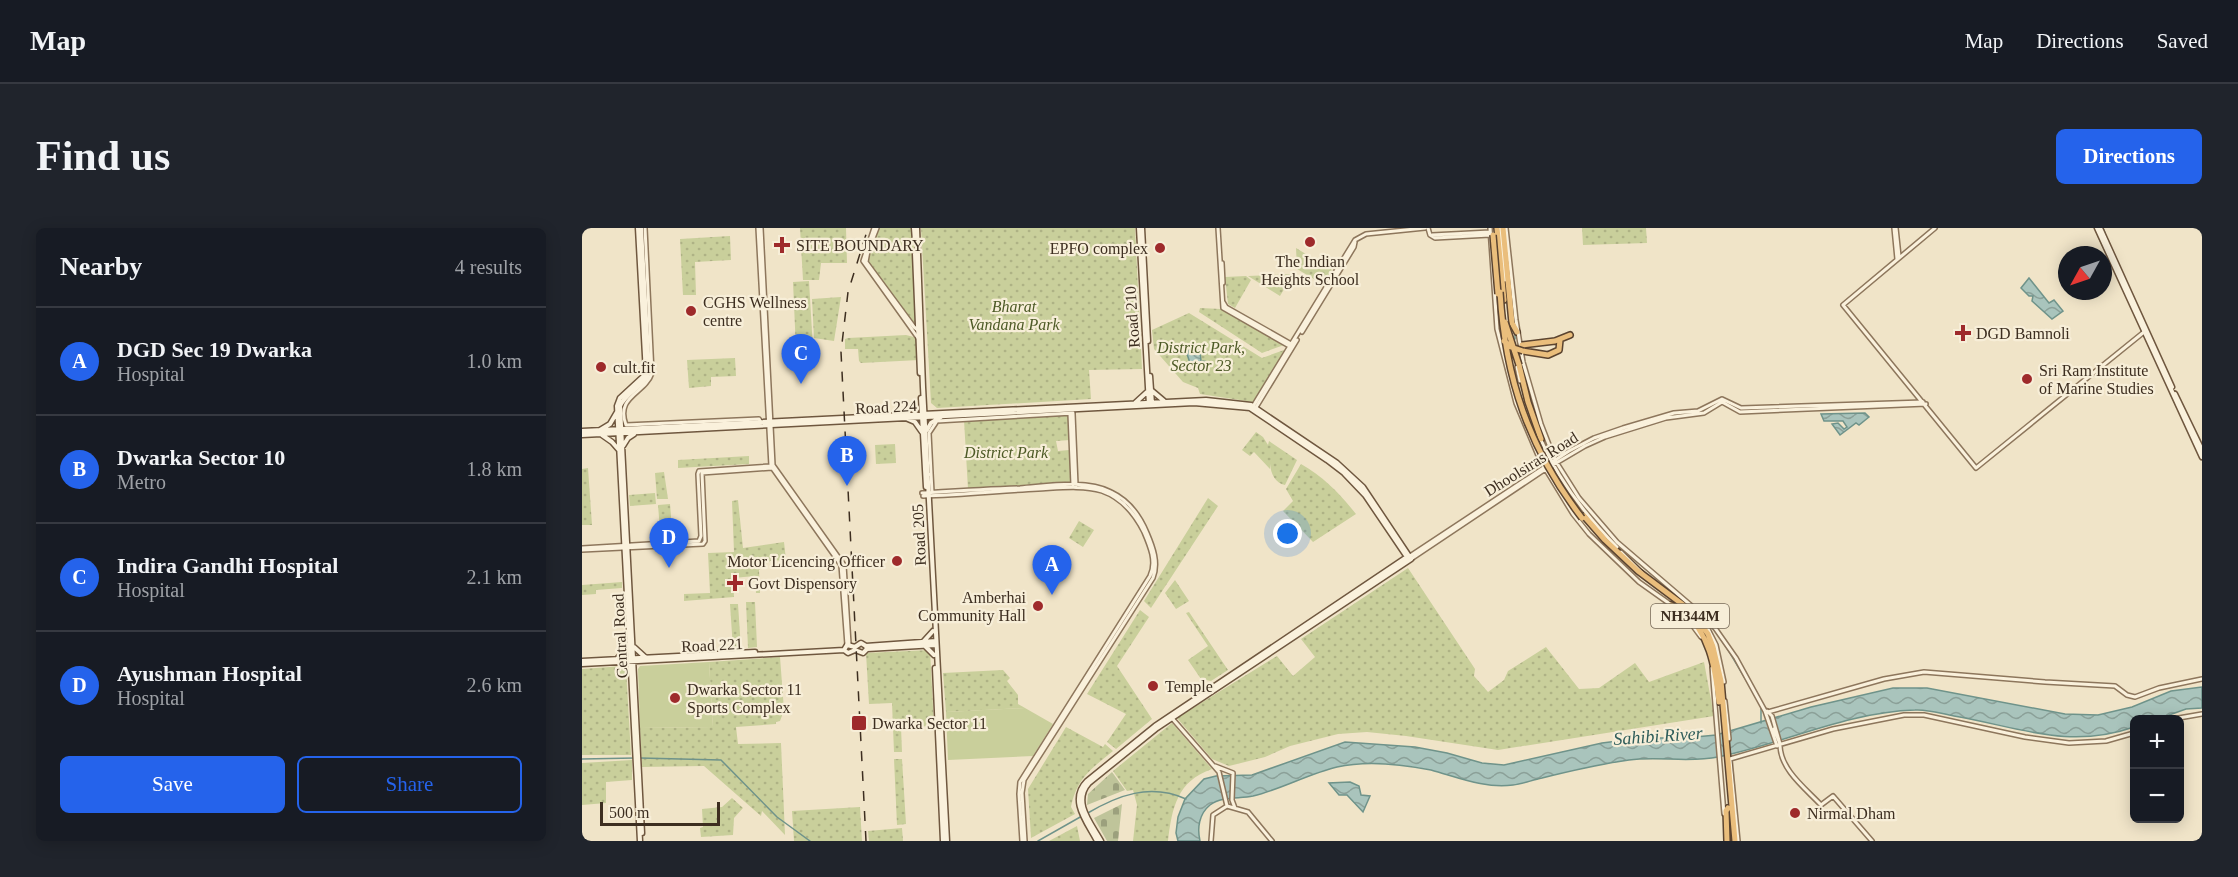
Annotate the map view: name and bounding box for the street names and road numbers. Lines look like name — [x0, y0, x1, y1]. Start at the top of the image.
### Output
street label: Road 210 — [1121, 286, 1143, 348]
street label: Road 224 — [855, 397, 917, 417]
street label: Dhoolsiras Road — [1481, 428, 1581, 500]
street label: Road 205 — [909, 504, 929, 566]
street label: Central Road — [609, 593, 631, 679]
road number: NH344M — [1651, 604, 1729, 628]
street label: Road 221 — [681, 635, 743, 655]

